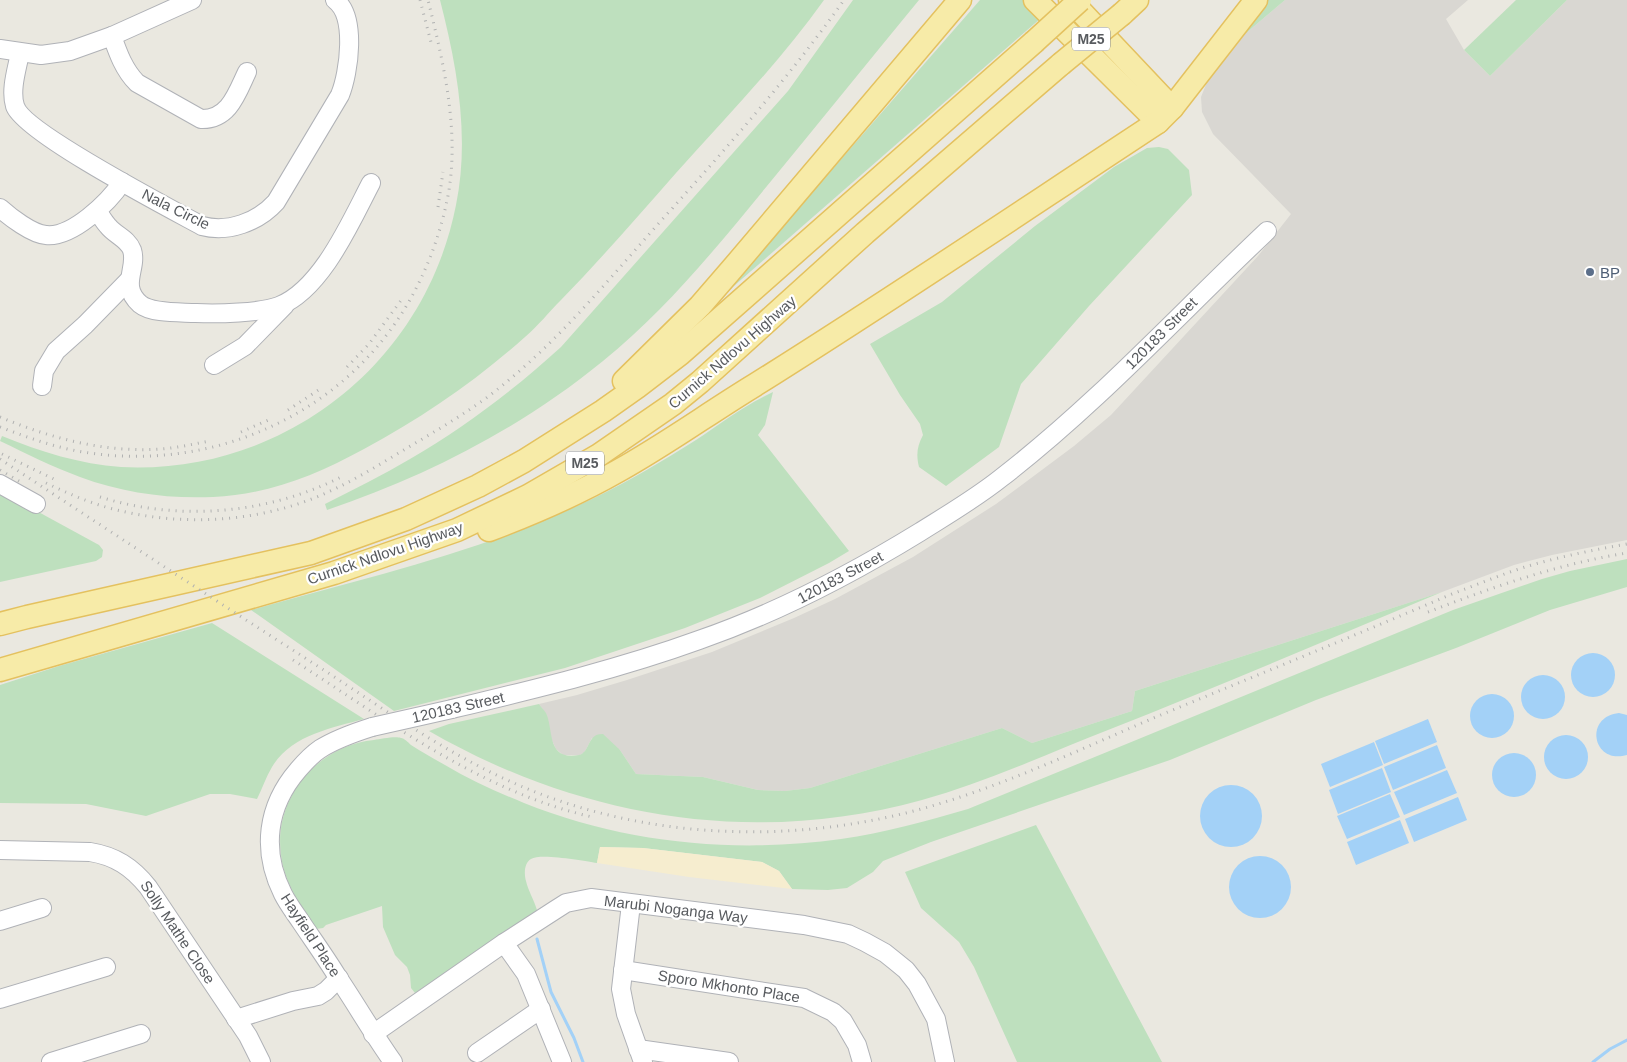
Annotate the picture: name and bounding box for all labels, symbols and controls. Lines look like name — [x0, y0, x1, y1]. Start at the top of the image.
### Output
road number: M25 — [1072, 28, 1110, 50]
street label: Nala Circle — [139, 185, 213, 233]
place label: BP — [1600, 264, 1620, 281]
marker: BP — [1584, 266, 1596, 278]
street label: Curnick Ndlovu Highway — [665, 292, 800, 412]
street label: 120183 Street — [1122, 293, 1201, 372]
road number: M25 — [566, 452, 604, 474]
street label: Curnick Ndlovu Highway — [305, 518, 465, 588]
street label: 120183 Street — [794, 547, 886, 607]
street label: 120183 Street — [410, 688, 507, 726]
street label: Solly Mathe Close — [137, 877, 219, 987]
street label: Hayfield Place — [278, 890, 344, 980]
street label: Marubi Noganga Way — [603, 892, 749, 926]
street label: Sporo Mkhonto Place — [657, 966, 801, 1006]

